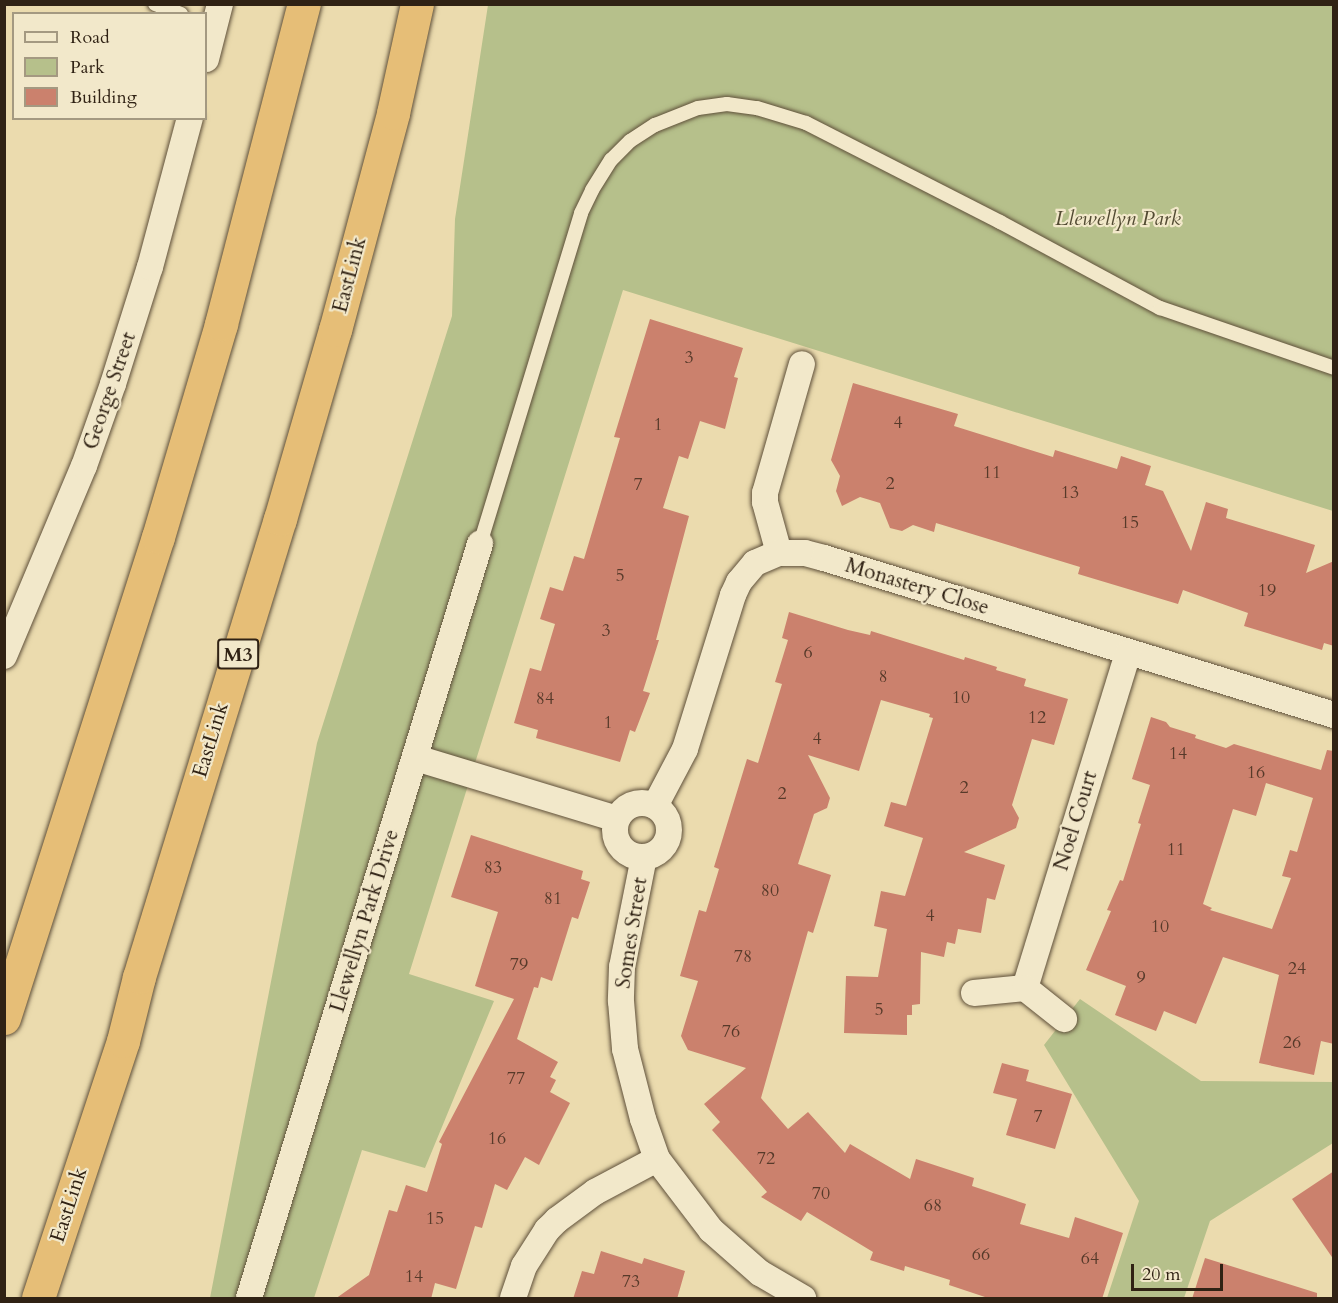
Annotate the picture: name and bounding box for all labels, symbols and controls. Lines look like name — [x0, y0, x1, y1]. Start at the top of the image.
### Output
legend — [12, 12, 207, 120]
text: Road — [70, 25, 110, 50]
text: Park — [70, 55, 105, 80]
text: Building — [70, 85, 137, 110]
park label: Llewellyn Park — [1055, 206, 1181, 232]
street label: EastLink — [328, 234, 372, 316]
street label: George Street — [78, 329, 142, 453]
house number: 3 — [684, 347, 694, 369]
house number: 4 — [893, 412, 903, 434]
house number: 1 — [653, 414, 663, 436]
house number: 11 — [983, 462, 1001, 484]
house number: 2 — [885, 473, 895, 495]
house number: 7 — [633, 474, 643, 496]
house number: 13 — [1061, 482, 1079, 504]
house number: 15 — [1121, 512, 1139, 534]
street label: Monastery Close — [842, 553, 992, 621]
house number: 5 — [615, 565, 625, 587]
house number: 19 — [1258, 580, 1276, 602]
house number: 3 — [601, 620, 611, 642]
road number: M3 — [217, 637, 259, 671]
house number: 6 — [803, 642, 813, 664]
house number: 8 — [878, 666, 888, 688]
house number: 10 — [952, 687, 970, 709]
house number: 84 — [536, 688, 554, 710]
street label: EastLink — [188, 699, 234, 781]
house number: 12 — [1028, 707, 1046, 729]
house number: 1 — [603, 712, 613, 734]
house number: 4 — [812, 728, 822, 750]
house number: 14 — [1169, 743, 1187, 765]
house number: 16 — [1247, 762, 1265, 784]
street label: Noel Court — [1049, 768, 1103, 874]
house number: 2 — [959, 777, 969, 799]
house number: 2 — [777, 783, 787, 805]
street label: Llewellyn Park Drive — [325, 826, 405, 1016]
house number: 11 — [1167, 839, 1185, 861]
house number: 83 — [484, 857, 502, 879]
street label: Somes Street — [611, 876, 653, 990]
house number: 80 — [761, 880, 779, 902]
house number: 81 — [544, 888, 562, 910]
house number: 4 — [925, 905, 935, 927]
house number: 10 — [1151, 916, 1169, 938]
house number: 78 — [734, 946, 752, 968]
house number: 79 — [510, 954, 528, 976]
house number: 24 — [1288, 958, 1306, 980]
house number: 9 — [1136, 967, 1146, 989]
house number: 5 — [874, 999, 884, 1021]
house number: 76 — [722, 1021, 740, 1043]
house number: 26 — [1283, 1032, 1301, 1054]
house number: 77 — [507, 1068, 525, 1090]
house number: 7 — [1033, 1106, 1043, 1128]
house number: 16 — [488, 1128, 506, 1150]
house number: 72 — [757, 1148, 775, 1170]
street label: EastLink — [45, 1164, 93, 1246]
house number: 70 — [812, 1183, 830, 1205]
house number: 68 — [924, 1195, 942, 1217]
house number: 15 — [426, 1208, 444, 1230]
house number: 66 — [972, 1244, 990, 1266]
house number: 64 — [1081, 1248, 1099, 1270]
scale bar — [1134, 1252, 1226, 1290]
text: 20 m — [1142, 1262, 1181, 1287]
house number: 14 — [405, 1266, 423, 1288]
house number: 73 — [622, 1271, 640, 1293]

